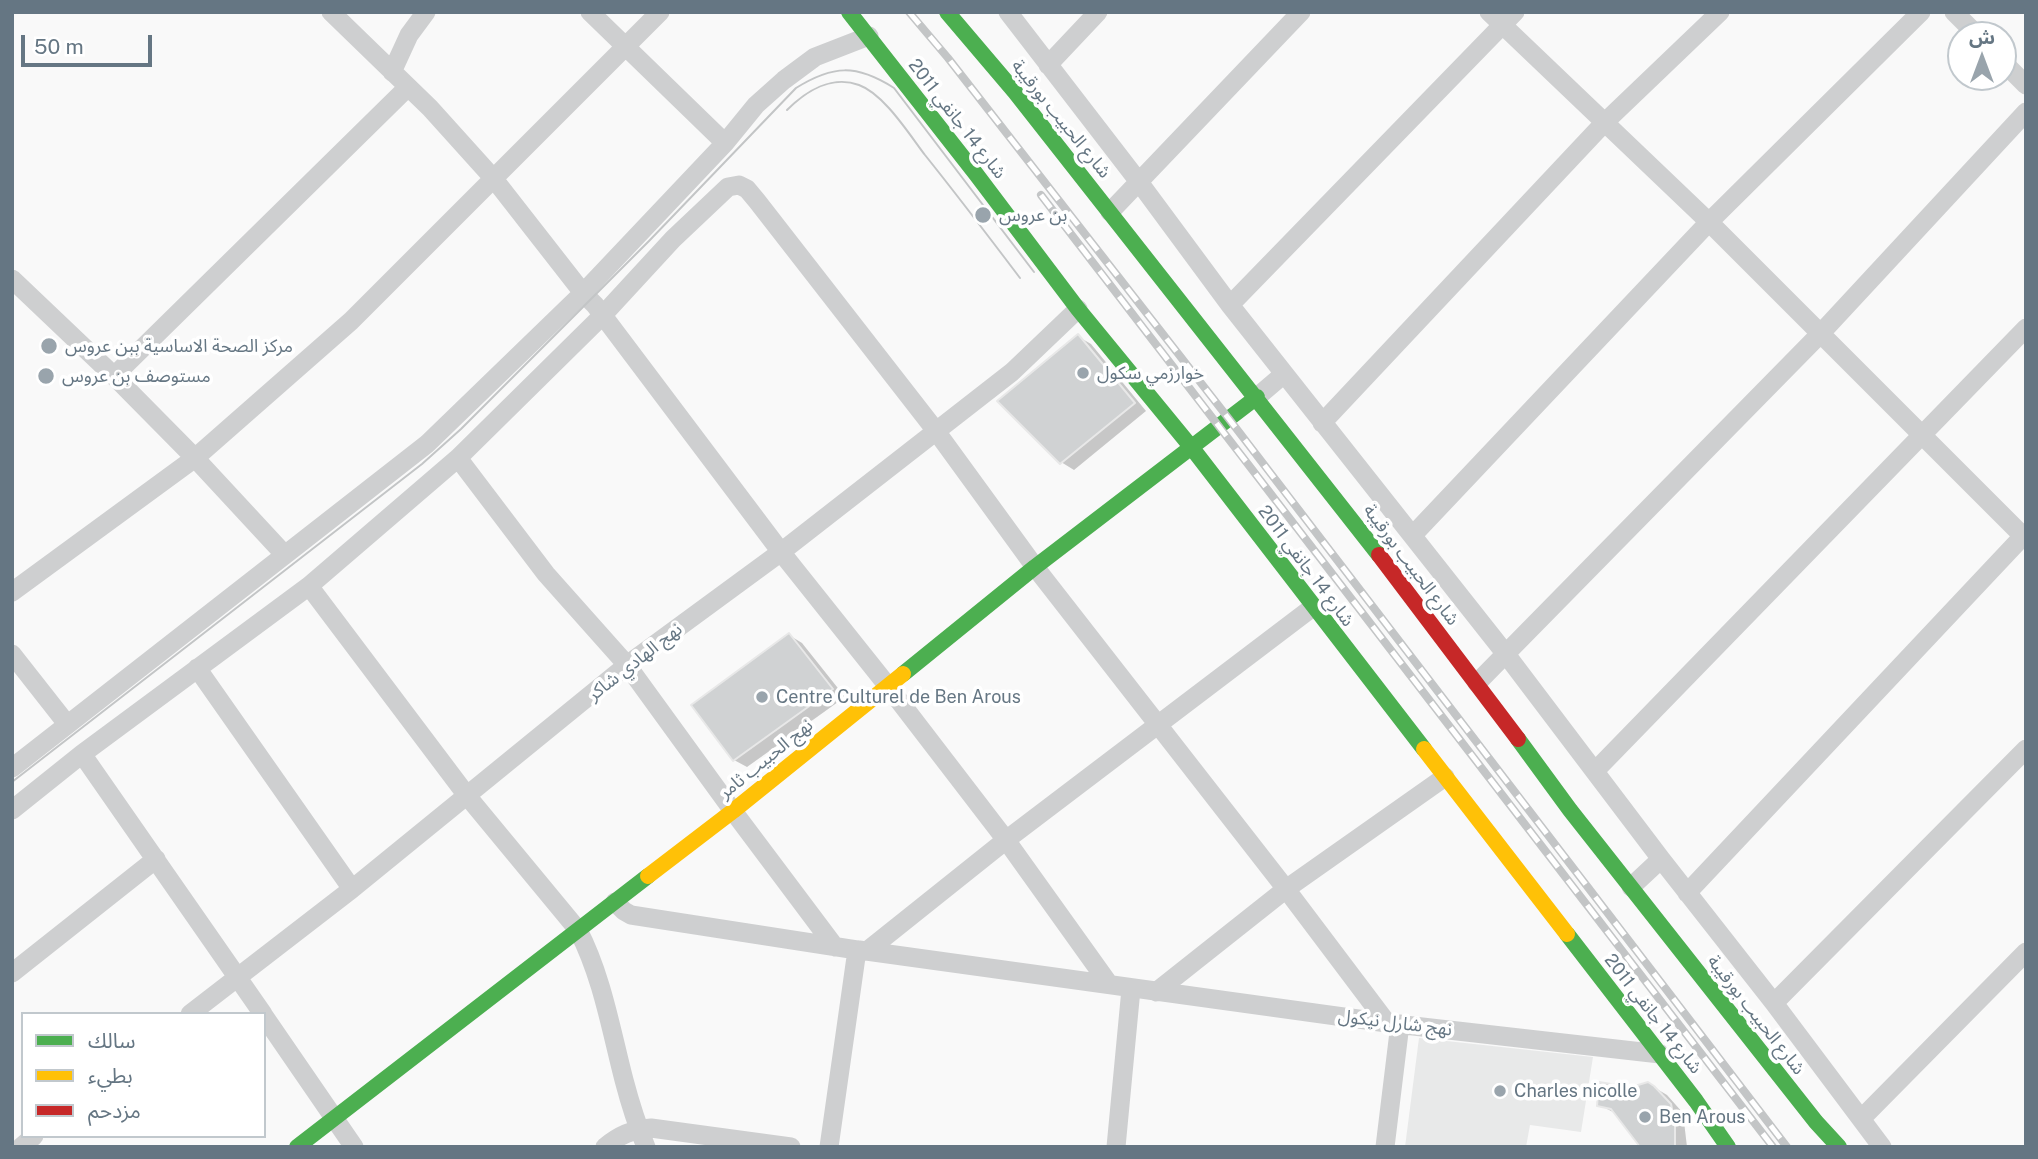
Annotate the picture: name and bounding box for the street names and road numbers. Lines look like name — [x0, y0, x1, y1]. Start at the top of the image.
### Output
street label: شارع 14 جانفي 2011 — [904, 55, 1010, 183]
street label: شارع الحبيب بورقيبة — [1007, 56, 1115, 182]
street label: شارع الحبيب بورقيبة — [1358, 500, 1464, 630]
street label: شارع 14 جانفي 2011 — [1253, 501, 1359, 631]
street label: نهج الهادي شاكر — [583, 618, 687, 706]
street label: نهج الحبيب ثامر — [715, 715, 817, 803]
street label: شارع 14 جانفي 2011 — [1600, 950, 1706, 1078]
street label: شارع الحبيب بورقيبة — [1703, 951, 1809, 1079]
street label: نهج شارل نيكول — [1337, 1005, 1453, 1041]

